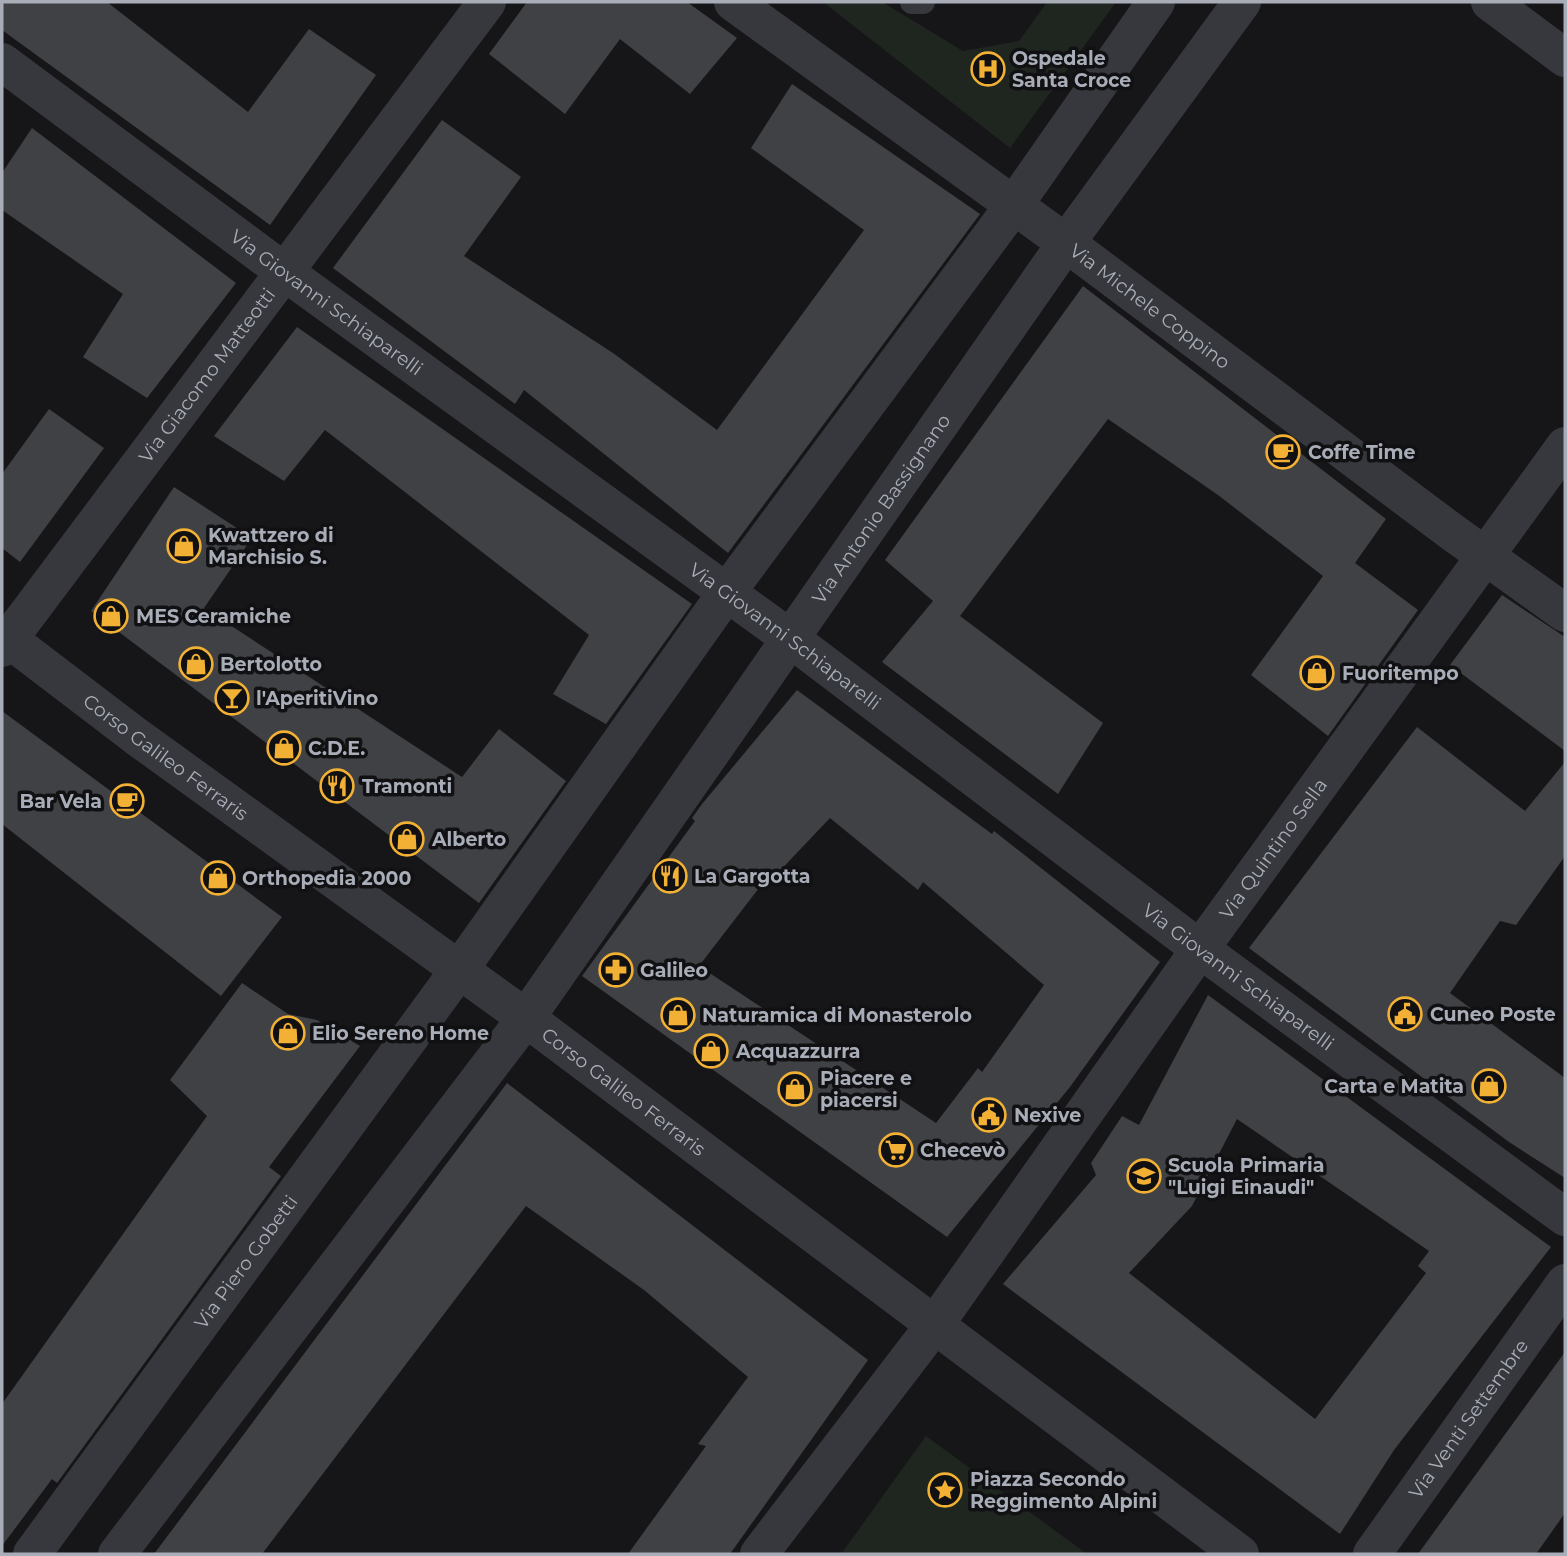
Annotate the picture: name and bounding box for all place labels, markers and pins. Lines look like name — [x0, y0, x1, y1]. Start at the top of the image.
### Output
place label: Ospedale Santa Croce — [1012, 47, 1131, 92]
hospital icon: Ospedale Santa Croce — [969, 50, 1007, 88]
cafe icon: Coffe Time — [1264, 433, 1302, 471]
place label: Coffe Time — [1308, 441, 1415, 464]
place label: Kwattzero di Marchisio S. — [208, 524, 334, 569]
shop icon: Kwattzero di Marchisio S. — [165, 527, 203, 565]
shop icon: MES Ceramiche — [92, 597, 130, 635]
place label: MES Ceramiche — [136, 605, 291, 628]
shop icon: Bertolotto — [177, 645, 215, 683]
place label: Bertolotto — [220, 653, 322, 676]
shop icon: Fuoritempo — [1298, 654, 1336, 692]
place label: Fuoritempo — [1342, 662, 1459, 685]
bar icon: l'AperitiVino — [213, 679, 251, 717]
place label: l'AperitiVino — [256, 687, 378, 710]
shop icon: C.D.E. — [265, 729, 303, 767]
place label: C.D.E. — [308, 737, 365, 760]
restaurant icon: Tramonti — [318, 767, 356, 805]
place label: Tramonti — [362, 775, 452, 798]
cafe icon: Bar Vela — [108, 782, 146, 820]
place label: Bar Vela — [20, 790, 102, 813]
shop icon: Alberto — [388, 820, 426, 858]
place label: Alberto — [431, 828, 506, 851]
restaurant icon: La Gargotta — [651, 857, 689, 895]
shop icon: Orthopedia 2000 — [199, 859, 237, 897]
place label: La Gargotta — [694, 865, 810, 888]
place label: Orthopedia 2000 — [242, 867, 412, 890]
pharmacy icon: Galileo — [597, 951, 635, 989]
place label: Galileo — [640, 959, 708, 982]
public building icon: Cuneo Poste — [1386, 995, 1424, 1033]
shop icon: Naturamica di Monasterolo — [659, 996, 697, 1034]
place label: Cuneo Poste — [1430, 1003, 1556, 1026]
place label: Naturamica di Monasterolo — [702, 1004, 972, 1027]
shop icon: Elio Sereno Home — [269, 1014, 307, 1052]
place label: Elio Sereno Home — [312, 1022, 489, 1045]
shop icon: Acquazzurra — [692, 1032, 730, 1070]
place label: Acquazzurra — [735, 1040, 860, 1063]
place label: Piacere e piacersi — [820, 1067, 912, 1112]
shop icon: Carta e Matita — [1470, 1067, 1508, 1105]
shop icon: Piacere e piacersi — [776, 1070, 814, 1108]
place label: Carta e Matita — [1324, 1075, 1464, 1098]
public building icon: Nexive — [970, 1096, 1008, 1134]
place label: Nexive — [1014, 1104, 1081, 1127]
supermarket icon: Checevò — [877, 1131, 915, 1169]
place label: Checevò — [920, 1139, 1005, 1162]
place label: Scuola Primaria "Luigi Einaudi" — [1168, 1154, 1324, 1199]
school or university icon: Scuola Primaria "Luigi Einaudi" — [1125, 1157, 1163, 1195]
place label: Piazza Secondo Reggimento Alpini — [970, 1468, 1157, 1513]
place icon: Piazza Secondo Reggimento Alpini — [926, 1471, 964, 1509]

